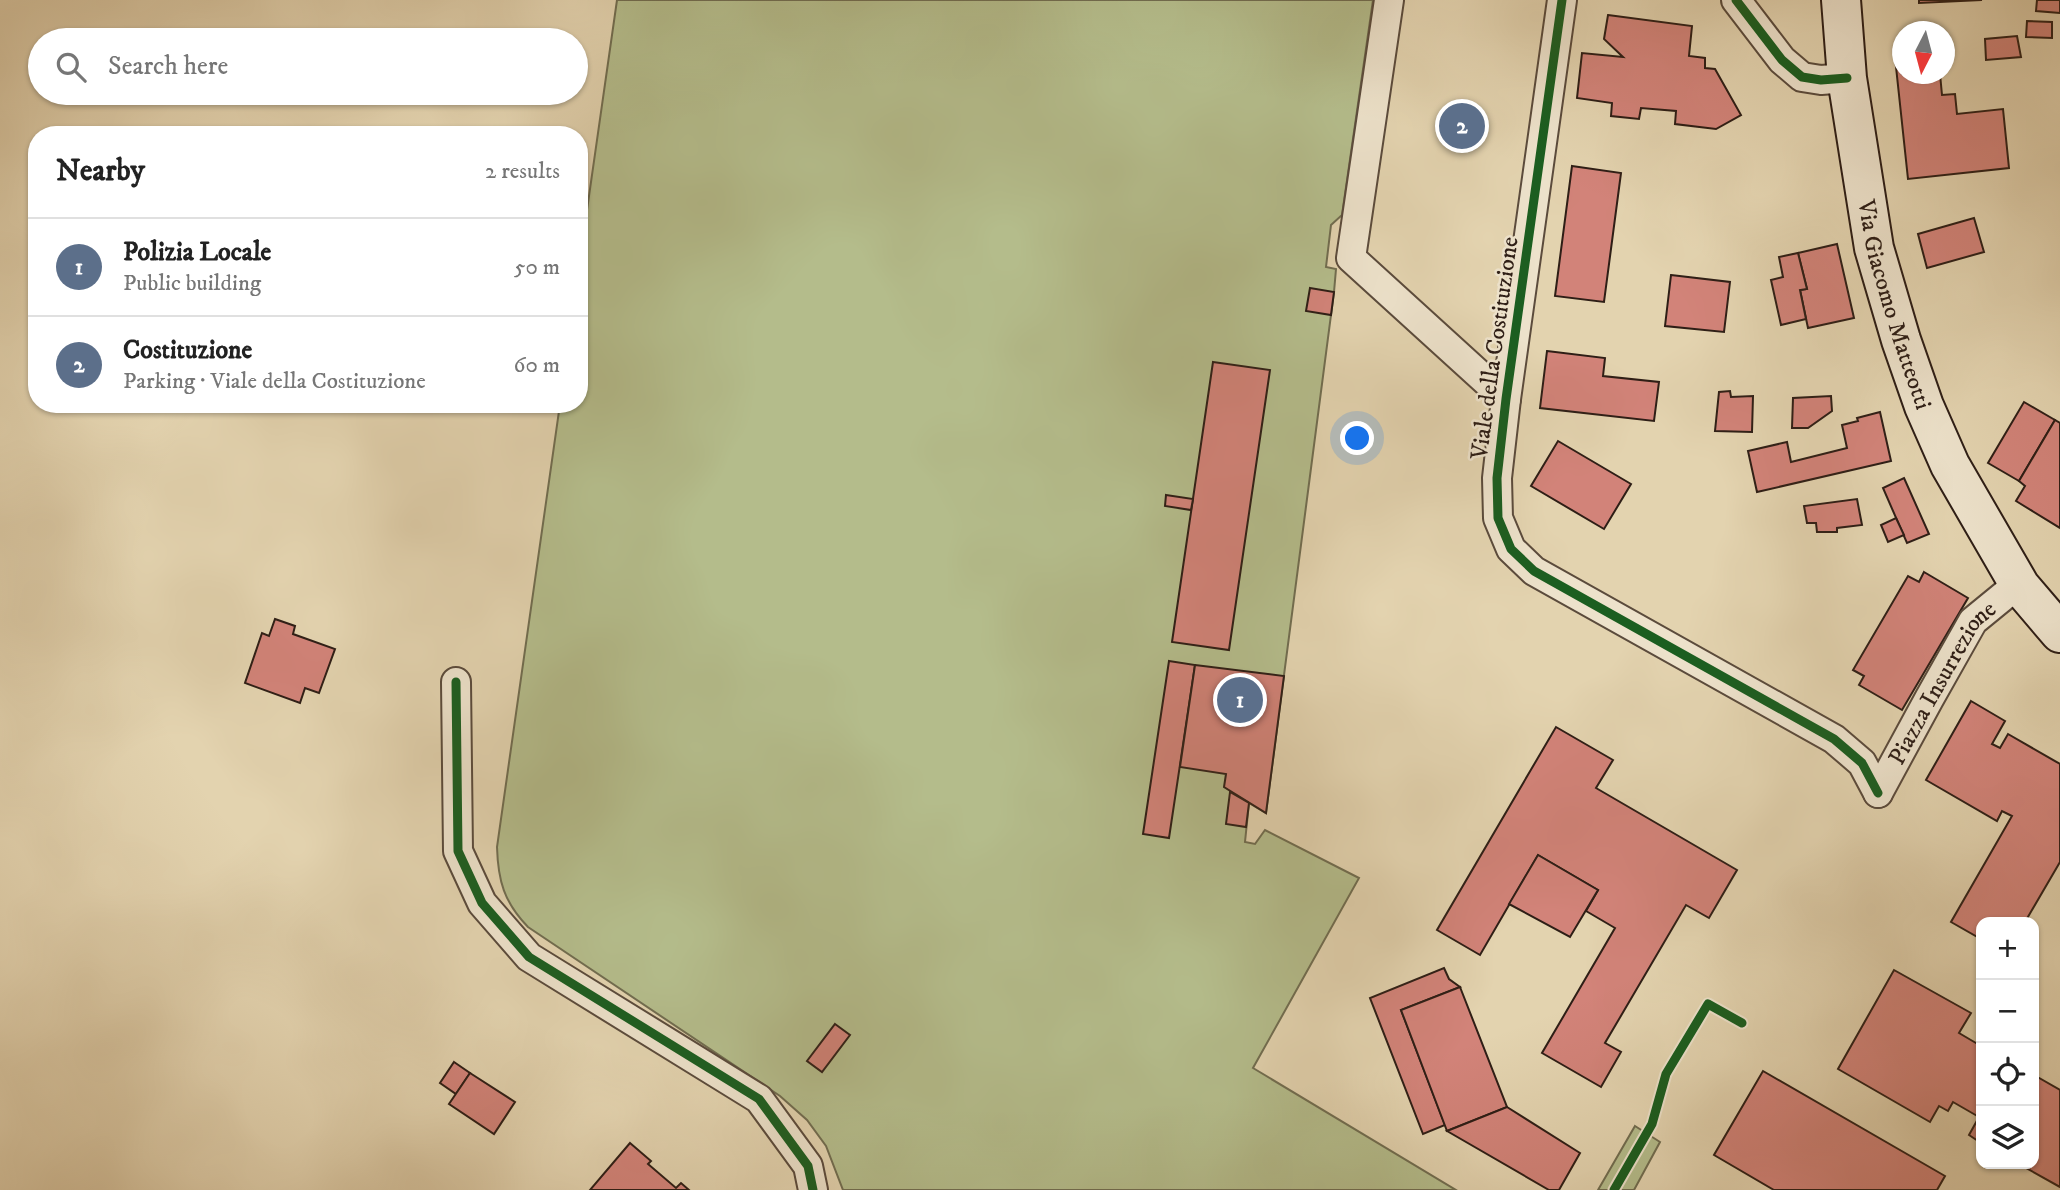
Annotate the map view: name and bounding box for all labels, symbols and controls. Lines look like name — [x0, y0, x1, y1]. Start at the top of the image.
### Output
north arrow — [1892, 21, 1955, 84]
search box — [28, 28, 588, 105]
icon: search — [52, 48, 90, 86]
text: Search here — [108, 50, 228, 83]
pin: 2 — [1439, 100, 1485, 152]
text: Nearby — [56, 153, 145, 190]
text: 2 results — [485, 157, 560, 186]
street label: Via Giacomo Matteotti — [1850, 196, 1938, 414]
street label: Viale della Costituzione — [1464, 235, 1525, 462]
text: Polizia Locale — [123, 236, 271, 269]
text: 1 — [75, 253, 83, 282]
text: 50 m — [514, 253, 560, 282]
text: Public building — [123, 269, 261, 298]
text: Costituzione — [123, 334, 252, 367]
text: 2 — [73, 351, 85, 380]
text: 60 m — [513, 351, 560, 380]
text: Parking · Viale della Costituzione — [123, 367, 426, 396]
your location — [1340, 421, 1374, 455]
street label: Piazza Insurrezione — [1882, 594, 2003, 770]
pin: 1 — [1217, 674, 1263, 726]
map controls — [1976, 917, 2039, 1169]
button: + — [1976, 917, 2039, 980]
button: − — [1976, 980, 2039, 1043]
button: locate — [1976, 1043, 2039, 1106]
button: layers — [1976, 1106, 2039, 1169]

